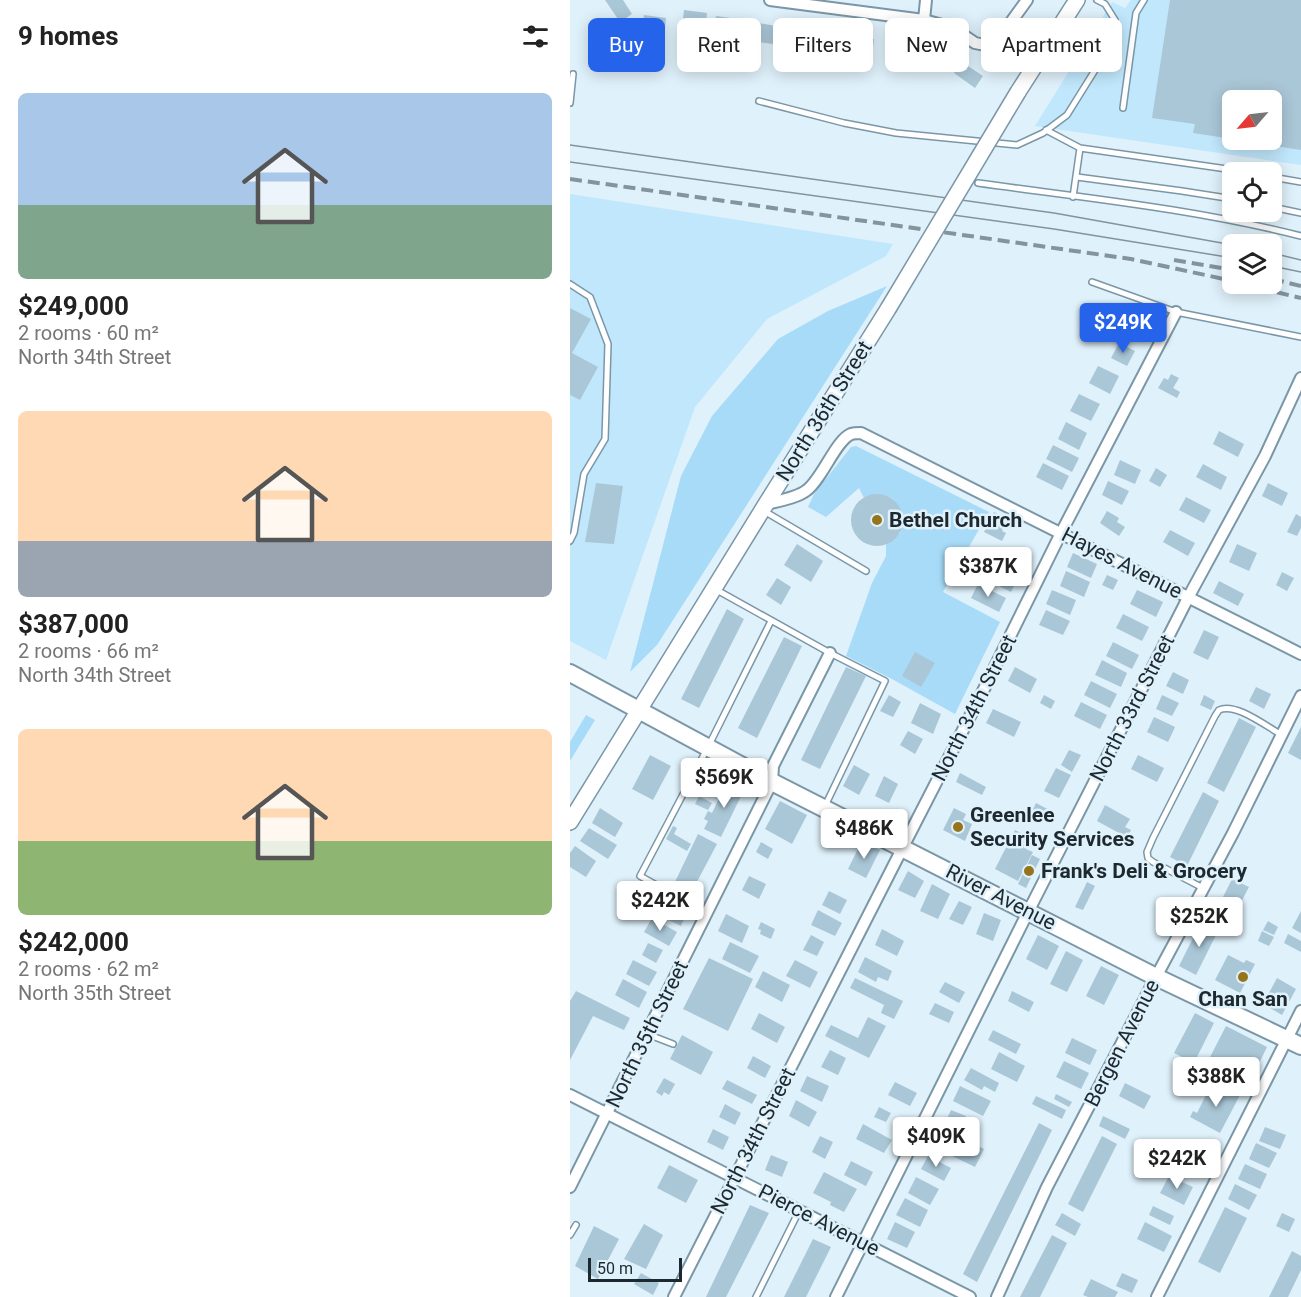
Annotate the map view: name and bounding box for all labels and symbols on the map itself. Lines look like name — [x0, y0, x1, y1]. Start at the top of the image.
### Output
north arrow — [1222, 90, 1282, 150]
pin: $249K — [1081, 303, 1165, 354]
street label: North 36th Street — [771, 336, 877, 486]
place label: Bethel Church — [889, 508, 1022, 532]
marker: Bethel Church — [870, 513, 884, 527]
street label: Hayes Avenue — [1058, 522, 1186, 604]
pin: $387K — [946, 547, 1030, 598]
street label: North 34th Street — [927, 631, 1021, 785]
street label: North 33rd Street — [1085, 631, 1179, 785]
pin: $569K — [682, 758, 766, 809]
place label: Greenlee Security Services — [970, 803, 1135, 851]
pin: $486K — [822, 809, 906, 860]
marker: Greenlee Security Services — [951, 820, 965, 834]
street label: River Avenue — [942, 859, 1060, 935]
place label: Frank's Deli & Grocery — [1041, 859, 1247, 883]
marker: Frank's Deli & Grocery — [1022, 864, 1036, 878]
pin: $242K — [618, 881, 702, 932]
pin: $252K — [1157, 897, 1241, 948]
street label: North 35th Street — [601, 956, 693, 1112]
marker: Chan San — [1236, 970, 1250, 984]
street label: Bergen Avenue — [1080, 975, 1164, 1111]
place label: Chan San — [1198, 987, 1288, 1011]
pin: $388K — [1174, 1057, 1258, 1108]
street label: North 34th Street — [706, 1064, 800, 1218]
pin: $409K — [894, 1117, 978, 1168]
pin: $242K — [1135, 1139, 1219, 1190]
street label: Pierce Avenue — [755, 1179, 883, 1261]
scale bar — [588, 1255, 682, 1282]

